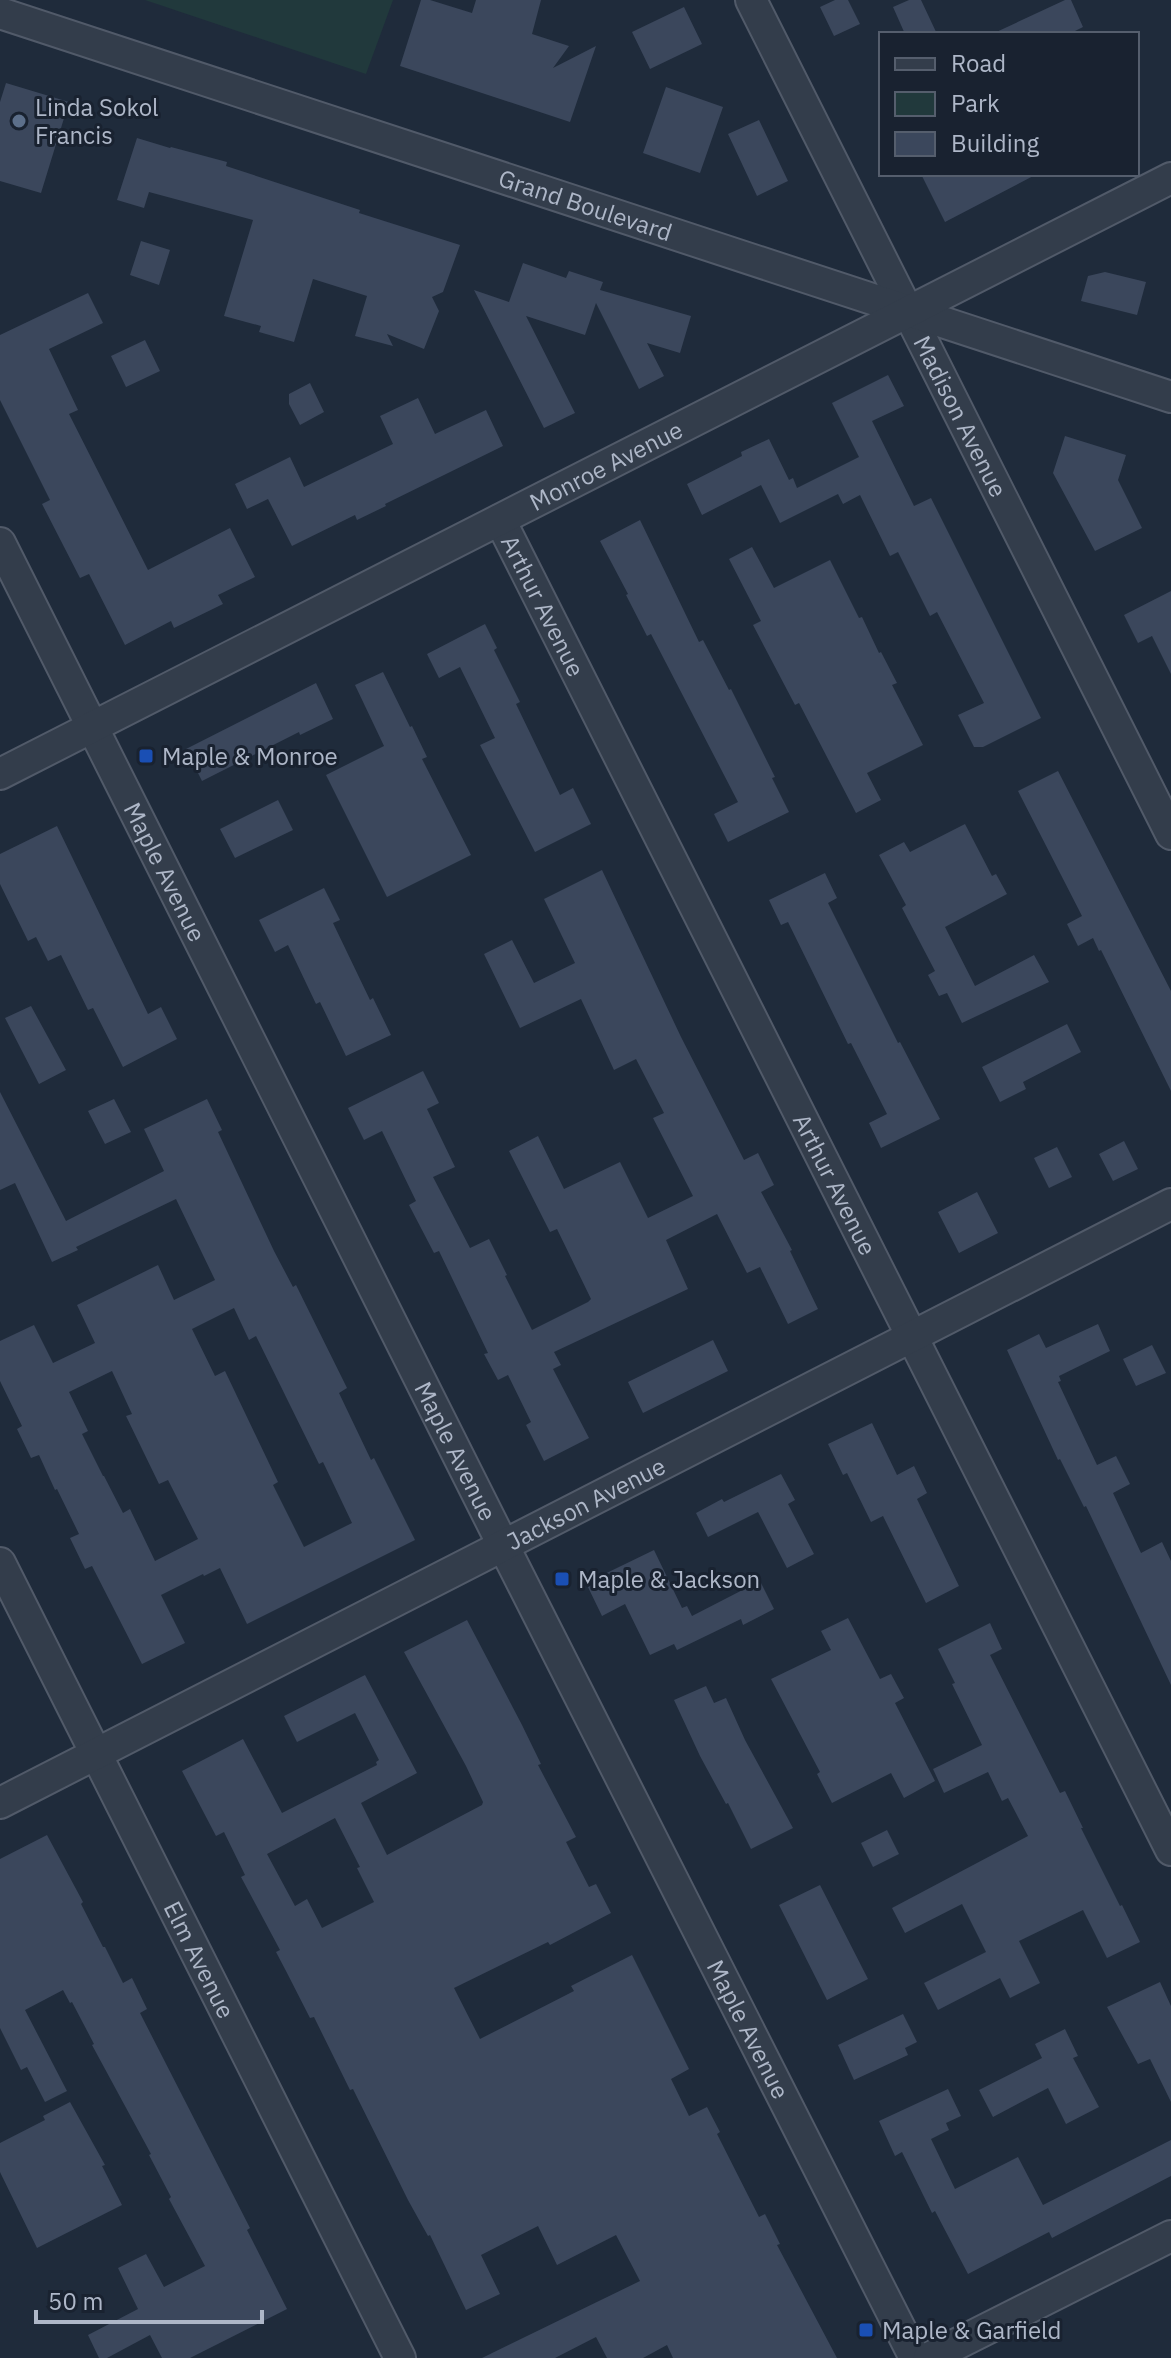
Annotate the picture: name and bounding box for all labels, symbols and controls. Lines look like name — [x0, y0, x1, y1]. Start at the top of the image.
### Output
legend — [879, 32, 1139, 176]
text: Road — [951, 47, 1006, 79]
text: Park — [951, 87, 1000, 119]
place label: Linda Sokol Francis — [35, 91, 159, 151]
marker: Linda Sokol Francis — [10, 112, 28, 130]
text: Building — [951, 127, 1039, 159]
street label: Grand Boulevard — [494, 162, 676, 248]
street label: Madison Avenue — [907, 330, 1015, 502]
street label: Monroe Avenue — [524, 413, 688, 518]
street label: Arthur Avenue — [494, 529, 592, 682]
place label: Maple & Monroe — [162, 740, 338, 772]
marker: Maple & Monroe — [137, 747, 155, 765]
street label: Maple Avenue — [117, 797, 213, 947]
street label: Arthur Avenue — [786, 1108, 884, 1261]
street label: Maple Avenue — [407, 1376, 504, 1526]
street label: Jackson Avenue — [501, 1449, 671, 1557]
place label: Maple & Jackson — [578, 1563, 760, 1595]
marker: Maple & Jackson — [553, 1570, 571, 1588]
street label: Elm Avenue — [157, 1896, 242, 2024]
street label: Maple Avenue — [700, 1954, 797, 2104]
scale bar — [36, 2274, 262, 2324]
text: 50 m — [48, 2285, 103, 2317]
place label: Maple & Garfield — [882, 2314, 1062, 2346]
marker: Maple & Garfield — [857, 2321, 875, 2339]

